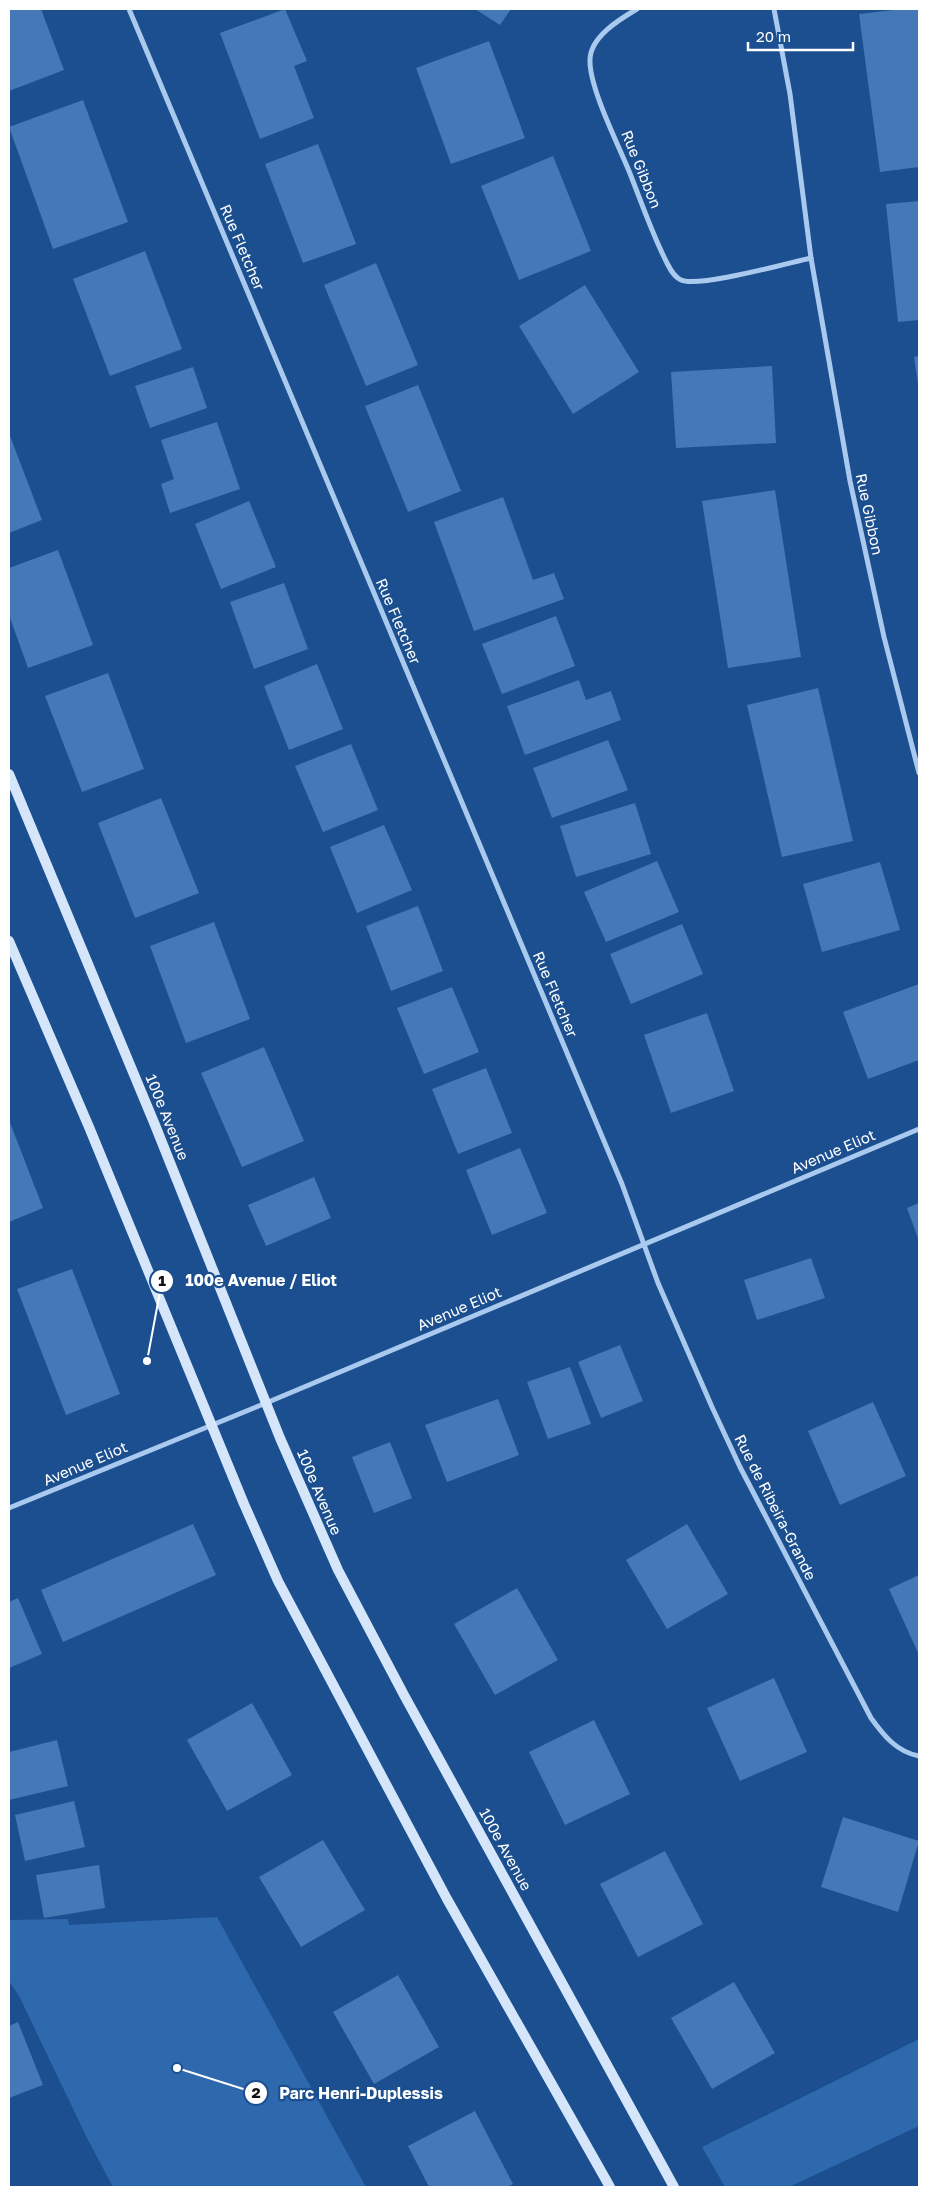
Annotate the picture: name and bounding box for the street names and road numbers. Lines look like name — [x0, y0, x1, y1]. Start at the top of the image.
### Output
street label: Rue Gibbon — [618, 127, 666, 211]
street label: Rue Fletcher — [217, 201, 269, 293]
street label: Rue Gibbon — [853, 472, 887, 556]
street label: Rue Fletcher — [373, 575, 425, 667]
street label: Rue Fletcher — [530, 948, 582, 1040]
street label: 100e Avenue — [143, 1071, 194, 1163]
street label: Avenue Eliot — [788, 1125, 878, 1177]
street label: Avenue Eliot — [414, 1282, 504, 1334]
street label: Rue de Ribeira-Grande — [731, 1431, 821, 1583]
street label: Avenue Eliot — [40, 1437, 130, 1489]
street label: 100e Avenue — [294, 1446, 346, 1538]
street label: 100e Avenue — [476, 1805, 536, 1894]

